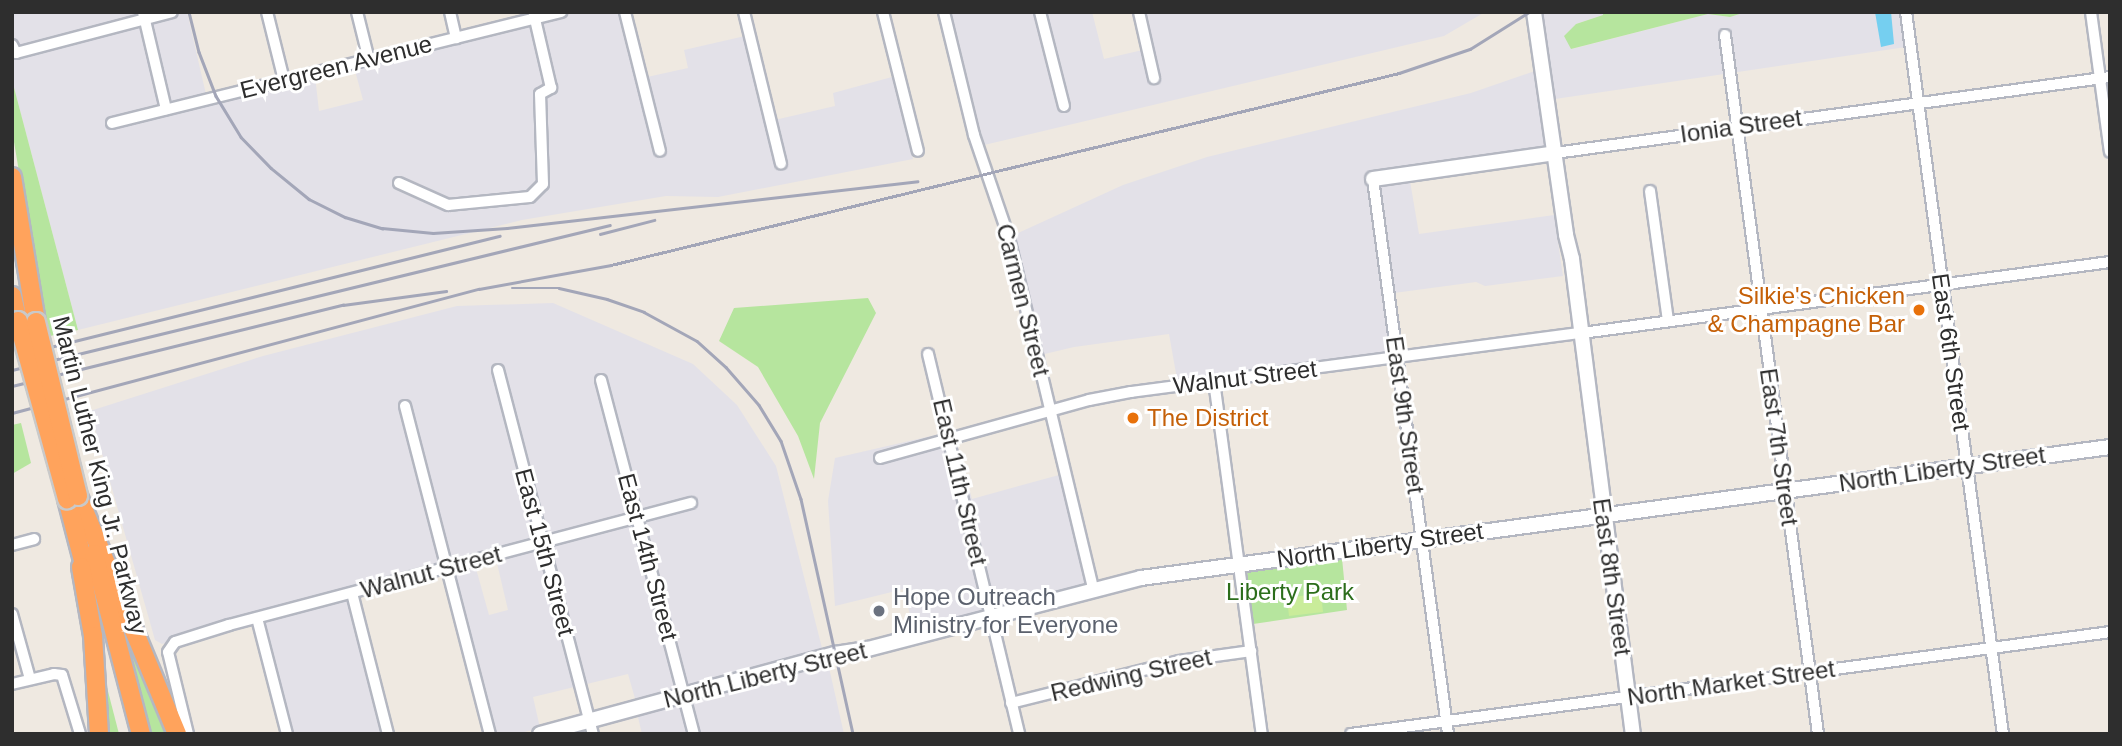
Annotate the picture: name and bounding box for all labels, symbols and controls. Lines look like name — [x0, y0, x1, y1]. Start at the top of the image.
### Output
street label: Evergreen Avenue — [236, 29, 436, 105]
street label: Ionia Street — [1678, 103, 1804, 149]
street label: Carmen Street — [990, 221, 1056, 379]
street label: East 6th Street — [1926, 271, 1976, 433]
place label: Silkie's Chicken & Champagne Bar — [1708, 282, 1905, 338]
marker: Silkie's Chicken & Champagne Bar — [1911, 302, 1927, 318]
street label: Martin Luther King Jr. Parkway — [46, 313, 154, 637]
street label: East 9th Street — [1380, 334, 1430, 496]
street label: Walnut Street — [1172, 354, 1318, 400]
street label: East 7th Street — [1754, 366, 1804, 528]
street label: East 11th Street — [927, 396, 993, 568]
place label: The District — [1147, 404, 1268, 432]
marker: The District — [1125, 410, 1141, 426]
street label: North Liberty Street — [1837, 440, 2047, 498]
street label: East 15th Street — [509, 465, 581, 639]
street label: East 14th Street — [612, 470, 684, 644]
street label: East 8th Street — [1587, 496, 1637, 658]
street label: North Liberty Street — [1275, 516, 1485, 574]
street label: Walnut Street — [357, 539, 505, 605]
park label: Liberty Park — [1226, 578, 1354, 606]
place label: Hope Outreach Ministry for Everyone — [893, 583, 1118, 639]
marker: Hope Outreach Ministry for Everyone — [871, 603, 887, 619]
street label: North Liberty Street — [661, 636, 869, 714]
street label: Redwing Street — [1048, 643, 1214, 707]
street label: North Market Street — [1625, 654, 1837, 712]

